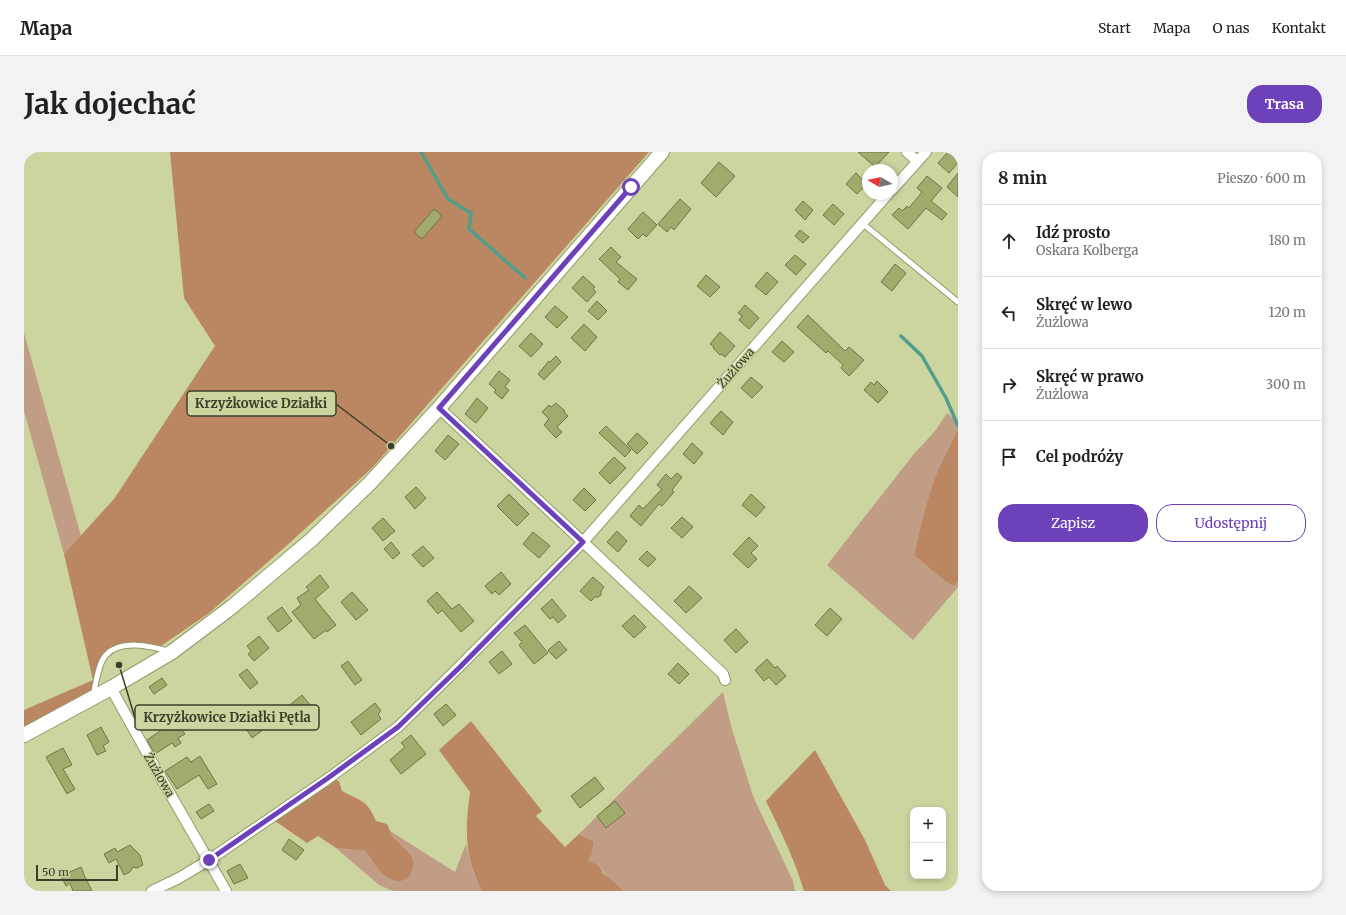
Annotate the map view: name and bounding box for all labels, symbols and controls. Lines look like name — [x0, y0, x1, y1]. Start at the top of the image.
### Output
text: Mapa — [20, 16, 72, 40]
text: Start — [1098, 19, 1131, 37]
text: Mapa — [1153, 19, 1190, 37]
text: O nas — [1212, 19, 1250, 37]
text: Kontakt — [1272, 19, 1326, 37]
button: Trasa — [1247, 85, 1322, 123]
text: Jak dojechać — [24, 86, 196, 122]
north arrow — [862, 164, 898, 200]
text: 8 min — [998, 167, 1047, 189]
text: Pieszo · 600 m — [1217, 170, 1306, 187]
route start — [622, 178, 640, 196]
text: Idź prosto — [1036, 223, 1110, 242]
icon: ahead — [998, 230, 1020, 252]
text: 180 m — [1268, 232, 1306, 249]
text: Oskara Kolberga — [1036, 242, 1138, 259]
text: Skręć w lewo — [1036, 295, 1132, 314]
icon: left — [998, 302, 1020, 324]
text: 120 m — [1268, 304, 1306, 321]
text: Żużlowa — [1036, 314, 1089, 331]
street label: Żużlowa — [714, 344, 758, 391]
text: Skręć w prawo — [1036, 367, 1144, 386]
icon: right — [998, 374, 1020, 396]
text: 300 m — [1266, 376, 1306, 393]
text: Żużlowa — [1036, 386, 1089, 403]
callout: Krzyżkowice Działki — [187, 391, 336, 416]
text: Krzyżkowice Działki — [195, 395, 328, 412]
icon: arrive — [998, 446, 1020, 468]
text: Cel podróży — [1036, 447, 1123, 466]
button: Zapisz — [998, 504, 1148, 542]
button: Udostępnij — [1156, 504, 1306, 542]
callout: Krzyżkowice Działki Pętla — [135, 705, 319, 730]
text: Krzyżkowice Działki Pętla — [143, 709, 311, 726]
street label: Żużlowa — [141, 750, 178, 800]
map controls — [910, 807, 946, 879]
button: + — [910, 807, 946, 843]
button: − — [910, 843, 946, 879]
route end — [200, 851, 218, 869]
scale bar — [36, 863, 118, 882]
text: 50 m — [42, 865, 69, 879]

